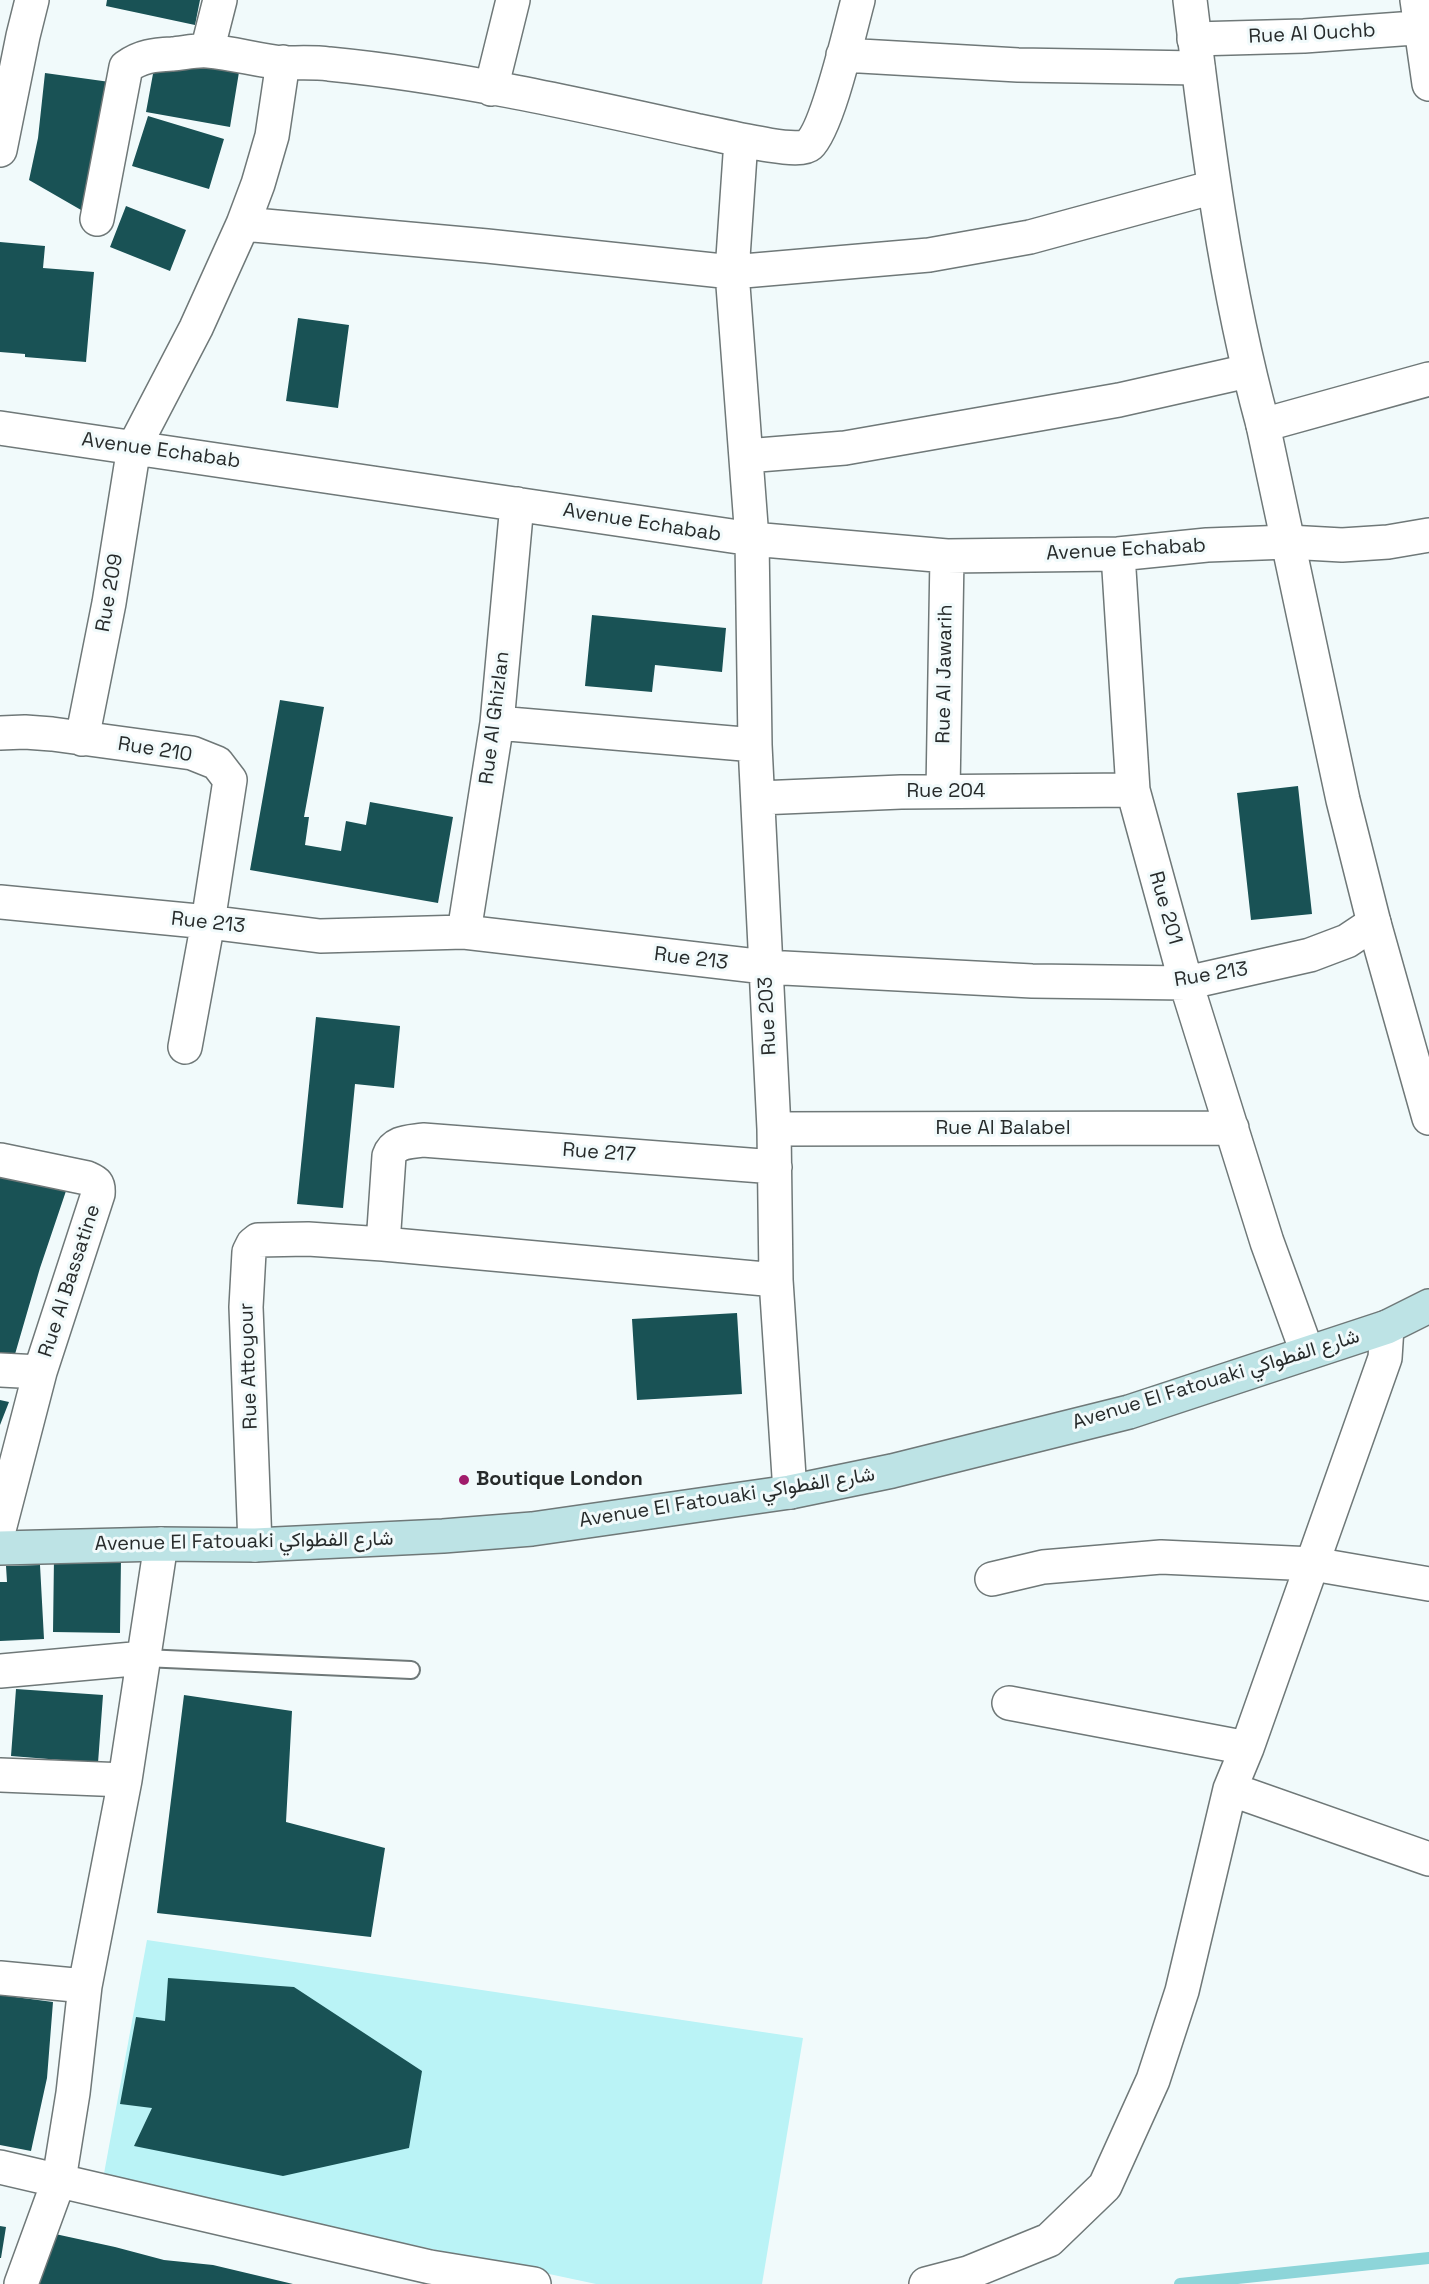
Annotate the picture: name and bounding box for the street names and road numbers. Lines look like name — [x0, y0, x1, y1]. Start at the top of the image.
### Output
street label: Rue Al Ouchb — [1248, 19, 1376, 49]
street label: Avenue Echabab — [80, 428, 242, 474]
street label: Avenue Echabab — [561, 499, 723, 547]
street label: Avenue Echabab — [1045, 534, 1207, 566]
street label: Rue 209 — [91, 552, 129, 634]
street label: Rue Al Jawarih — [932, 604, 958, 744]
street label: Rue Al Ghizlan — [475, 650, 515, 786]
street label: Rue 210 — [116, 732, 194, 768]
street label: Rue 204 — [906, 780, 986, 804]
street label: Rue 201 — [1143, 869, 1187, 947]
street label: Rue 213 — [170, 907, 246, 939]
street label: Rue 213 — [653, 943, 729, 975]
street label: Rue 213 — [1172, 957, 1250, 993]
street label: Rue 203 — [754, 976, 782, 1056]
street label: Rue Al Balabel — [935, 1117, 1071, 1141]
street label: Rue 217 — [561, 1138, 637, 1168]
street label: Rue Al Bassatine — [34, 1202, 106, 1360]
street label: Rue Attoyour — [235, 1302, 263, 1430]
street label: Avenue El Fatouaki شارع الفطواكي — [1070, 1325, 1362, 1435]
street label: Avenue El Fatouaki شارع الفطواكي — [577, 1463, 877, 1533]
street label: Avenue El Fatouaki شارع الفطواكي — [94, 1527, 394, 1557]

